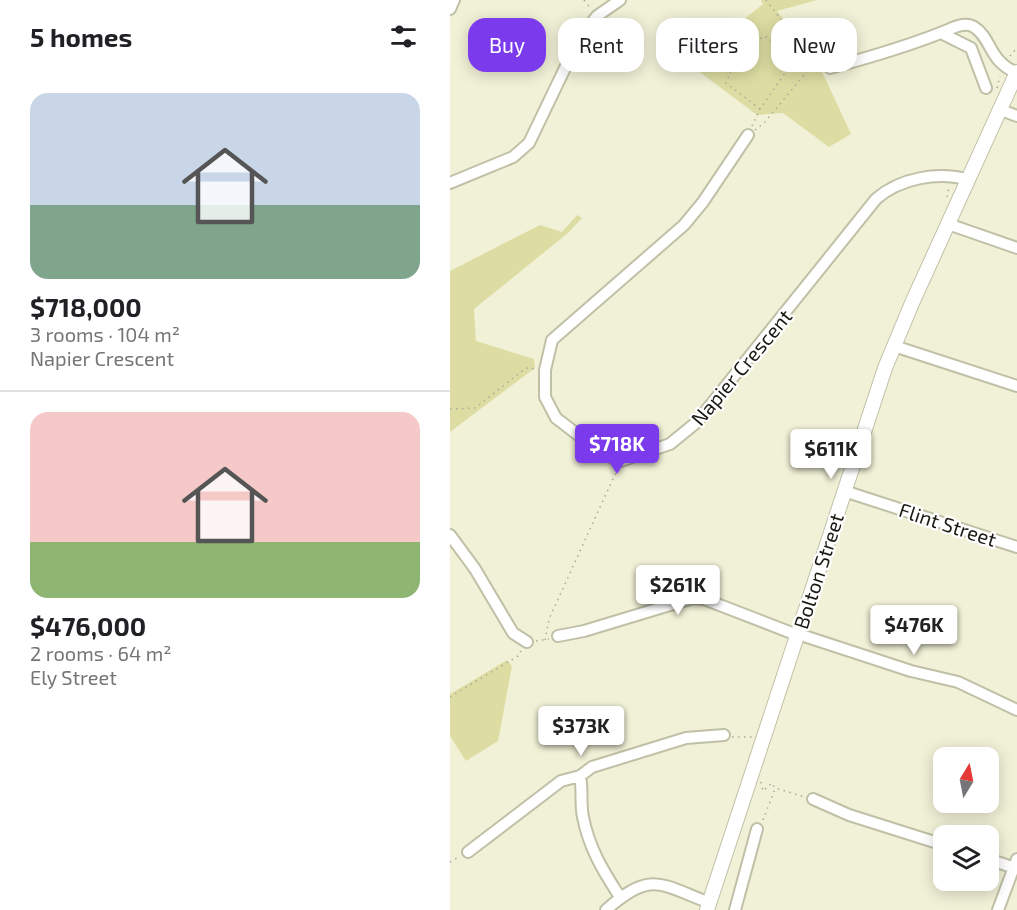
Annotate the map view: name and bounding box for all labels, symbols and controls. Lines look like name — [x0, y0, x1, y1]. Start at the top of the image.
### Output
chip: Buy — [468, 18, 546, 72]
chip: Rent — [558, 18, 644, 72]
chip: Filters — [656, 18, 759, 72]
chip: New — [771, 18, 857, 72]
icon: filters — [387, 20, 420, 53]
text: 5 homes — [30, 21, 132, 52]
icon: home — [171, 132, 279, 240]
text: $718,000 — [30, 291, 142, 322]
street label: Napier Crescent — [685, 304, 797, 430]
text: 3 rooms · 104 m² — [30, 322, 180, 346]
text: Napier Crescent — [30, 346, 174, 370]
pin: $718K — [575, 424, 659, 475]
pin: $611K — [789, 429, 873, 480]
text: $718K — [589, 431, 645, 455]
text: $611K — [804, 436, 858, 460]
icon: home — [171, 451, 279, 559]
street label: Flint Street — [896, 497, 1000, 551]
street label: Bolton Street — [788, 510, 848, 632]
pin: $261K — [636, 565, 720, 616]
text: $261K — [650, 572, 706, 596]
pin: $476K — [872, 605, 956, 656]
text: $476,000 — [30, 610, 146, 641]
text: $476K — [884, 612, 944, 636]
text: 2 rooms · 64 m² — [30, 641, 172, 665]
text: Ely Street — [30, 665, 117, 689]
pin: $373K — [539, 706, 623, 757]
text: $373K — [552, 713, 610, 737]
north arrow — [933, 747, 999, 813]
map controls — [933, 747, 999, 891]
button: layers — [933, 825, 999, 891]

